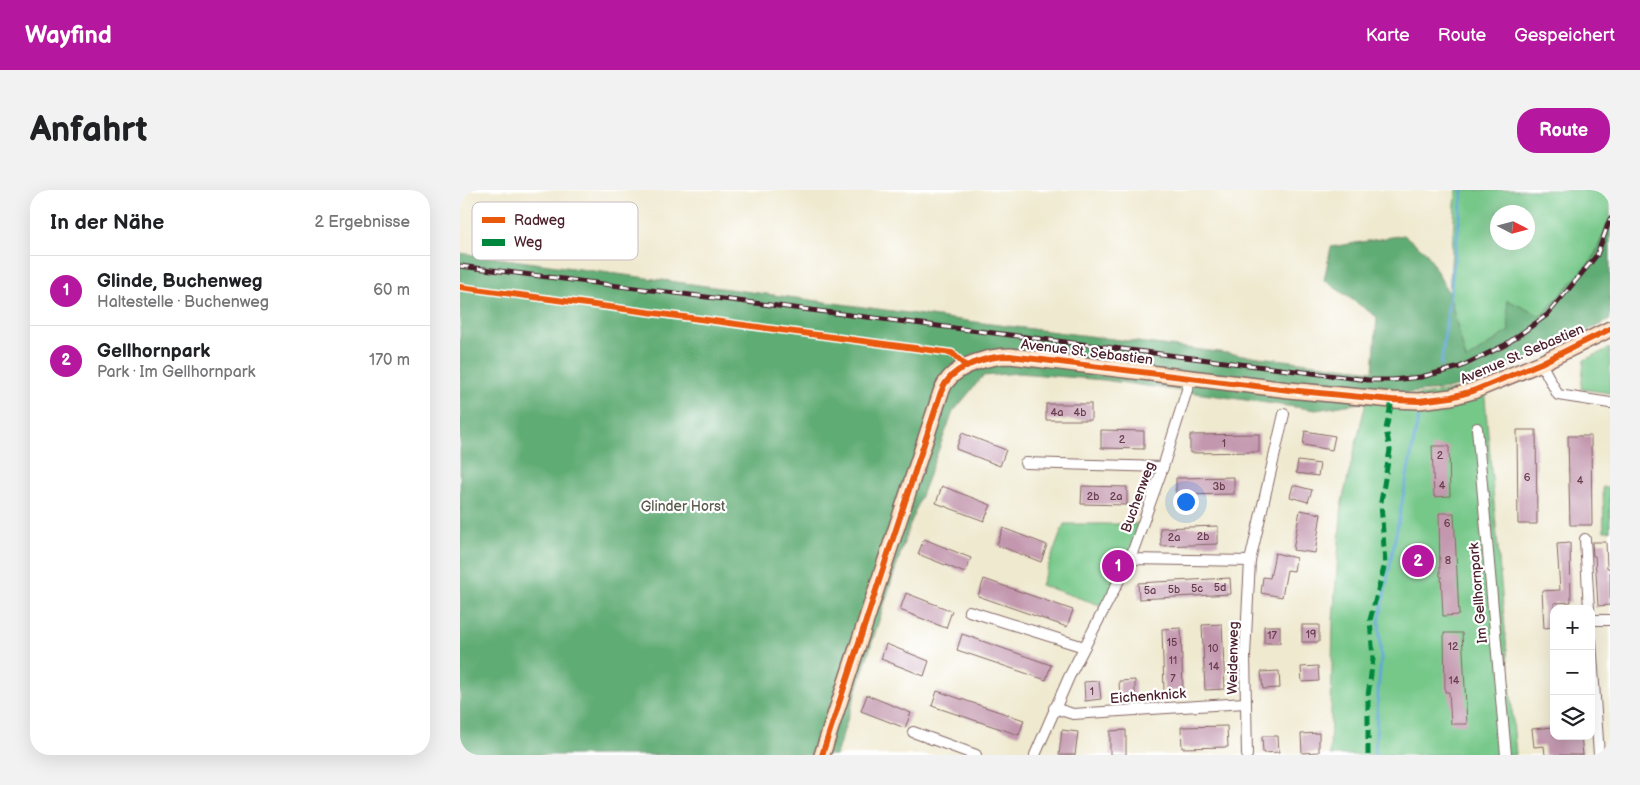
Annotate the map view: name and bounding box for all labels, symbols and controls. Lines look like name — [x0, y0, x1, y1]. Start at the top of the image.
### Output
text: Wayfind — [25, 21, 112, 50]
text: Karte — [1366, 25, 1410, 46]
text: Route — [1438, 25, 1486, 46]
text: Gespeichert — [1514, 25, 1615, 46]
button: Route — [1517, 108, 1610, 153]
text: Anfahrt — [30, 109, 148, 152]
legend — [472, 202, 638, 260]
north arrow — [1490, 205, 1535, 250]
text: In der Nähe — [50, 210, 164, 235]
text: Radweg — [514, 212, 565, 229]
text: 2 Ergebnisse — [314, 213, 410, 232]
text: Weg — [514, 234, 542, 251]
text: Glinde, Buchenweg — [97, 270, 263, 293]
text: 1 — [63, 281, 69, 300]
text: 60 m — [373, 281, 410, 300]
text: Haltestelle · Buchenweg — [97, 293, 269, 312]
street label: Avenue St. Sebastien — [1458, 320, 1587, 388]
street label: Avenue St. Sebastien — [1020, 335, 1154, 369]
text: Gellhornpark — [97, 340, 210, 363]
text: 2 — [61, 351, 71, 370]
text: 170 m — [369, 351, 410, 370]
text: Park · Im Gellhornpark — [97, 363, 255, 382]
house number: 4a — [1051, 406, 1063, 419]
house number: 4b — [1074, 406, 1086, 419]
house number: 2 — [1119, 433, 1126, 446]
house number: 1 — [1222, 437, 1226, 450]
house number: 2 — [1437, 449, 1444, 462]
street label: Buchenweg — [1117, 459, 1159, 535]
house number: 6 — [1524, 471, 1531, 484]
house number: 4 — [1577, 474, 1584, 487]
house number: 4 — [1439, 479, 1446, 492]
house number: 3b — [1213, 480, 1225, 493]
your location — [1173, 489, 1199, 515]
house number: 2b — [1087, 490, 1099, 503]
house number: 2a — [1110, 490, 1122, 503]
park label: Glinder Horst — [641, 498, 726, 515]
house number: 6 — [1444, 517, 1451, 530]
house number: 2b — [1197, 530, 1209, 543]
house number: 2a — [1168, 531, 1180, 544]
pin: 2 — [1402, 542, 1434, 580]
street label: Im Gellhornpark — [1465, 542, 1491, 644]
pin: 1 — [1102, 547, 1134, 585]
house number: 8 — [1445, 554, 1451, 567]
house number: 5d — [1214, 581, 1226, 594]
house number: 5c — [1191, 582, 1203, 595]
house number: 5b — [1168, 583, 1180, 596]
house number: 5a — [1144, 584, 1156, 597]
map controls — [1550, 605, 1595, 740]
button: + — [1550, 605, 1595, 650]
street label: Weidenweg — [1224, 621, 1242, 695]
house number: 19 — [1306, 628, 1316, 641]
house number: 17 — [1267, 629, 1277, 642]
house number: 15 — [1167, 636, 1177, 649]
house number: 12 — [1448, 640, 1459, 653]
house number: 10 — [1208, 642, 1219, 655]
button: − — [1550, 650, 1595, 695]
house number: 11 — [1169, 654, 1177, 667]
house number: 14 — [1209, 660, 1220, 673]
house number: 7 — [1170, 672, 1176, 685]
house number: 14 — [1449, 674, 1460, 687]
house number: 1 — [1090, 685, 1094, 698]
street label: Eichenknick — [1109, 685, 1187, 707]
button: layers — [1550, 695, 1595, 740]

